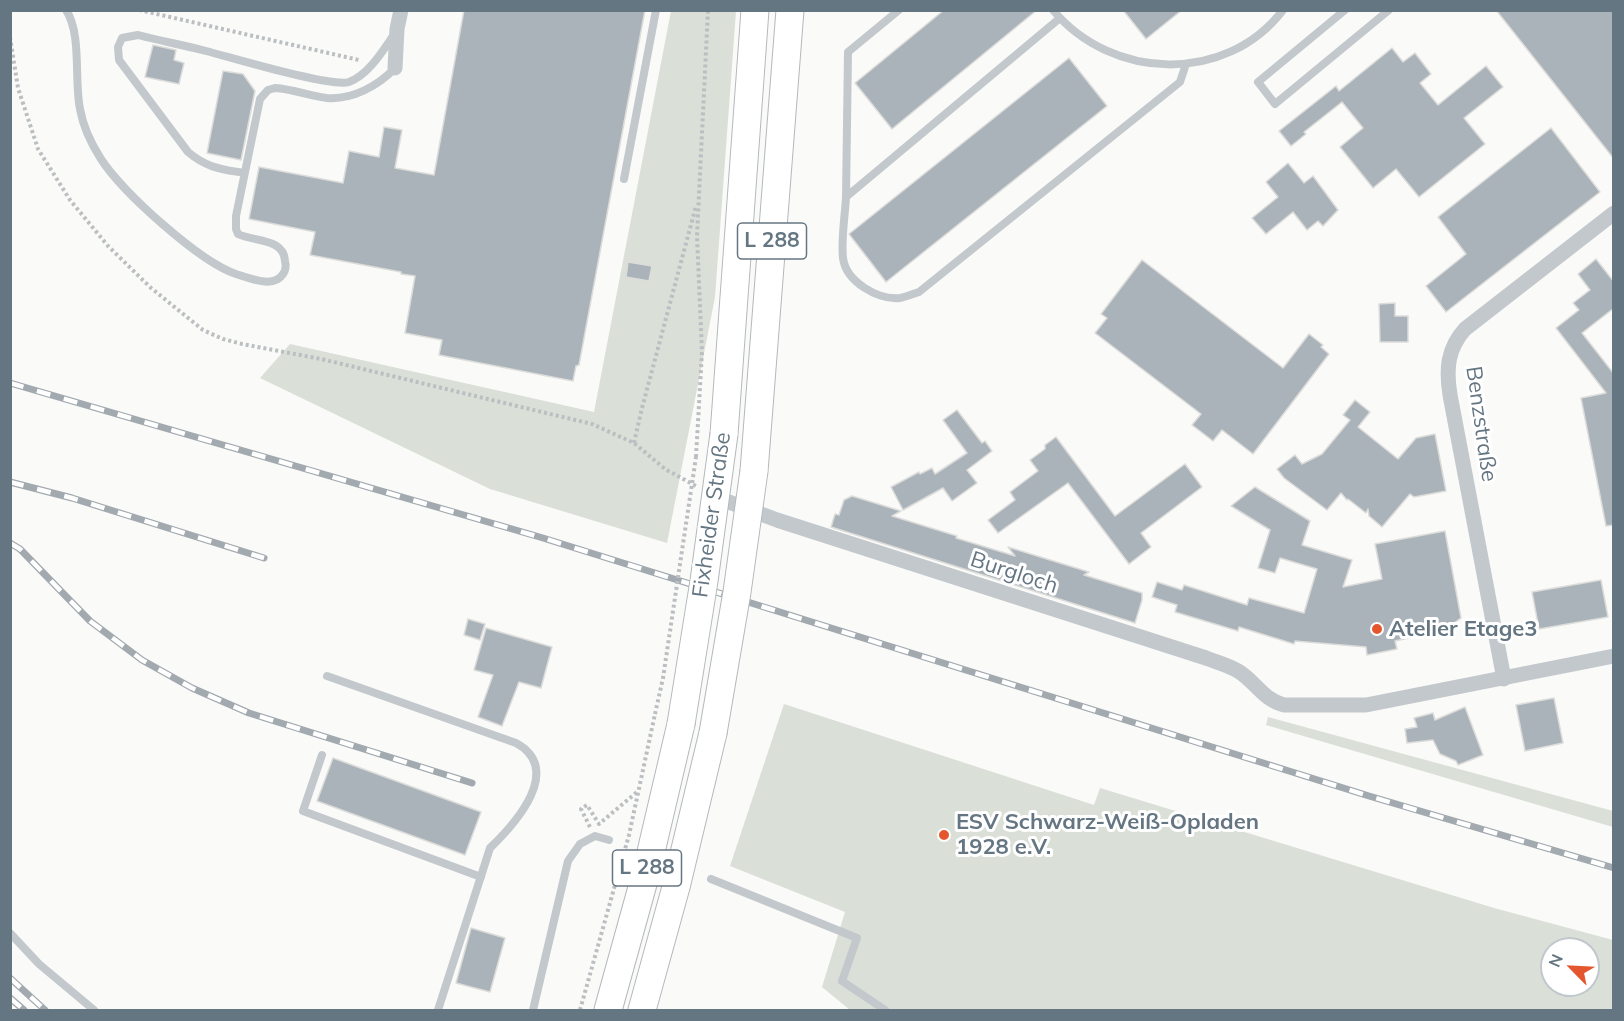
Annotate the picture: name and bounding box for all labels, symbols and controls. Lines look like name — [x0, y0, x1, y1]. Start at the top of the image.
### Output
road number: L 288 — [738, 223, 806, 259]
street label: Benzstraße — [1460, 364, 1502, 484]
street label: Fixheider Straße — [687, 431, 737, 599]
street label: Burgloch — [967, 546, 1061, 600]
place label: Atelier Etage3 — [1389, 616, 1538, 642]
marker: Atelier Etage3 — [1370, 622, 1384, 636]
place label: ESV Schwarz-Weiß-Opladen 1928 e.V. — [956, 809, 1259, 860]
marker: ESV Schwarz-Weiß-Opladen 1928 e.V. — [937, 828, 951, 842]
road number: L 288 — [612, 850, 682, 886]
north arrow — [1540, 937, 1600, 997]
text: N — [1544, 951, 1567, 970]

